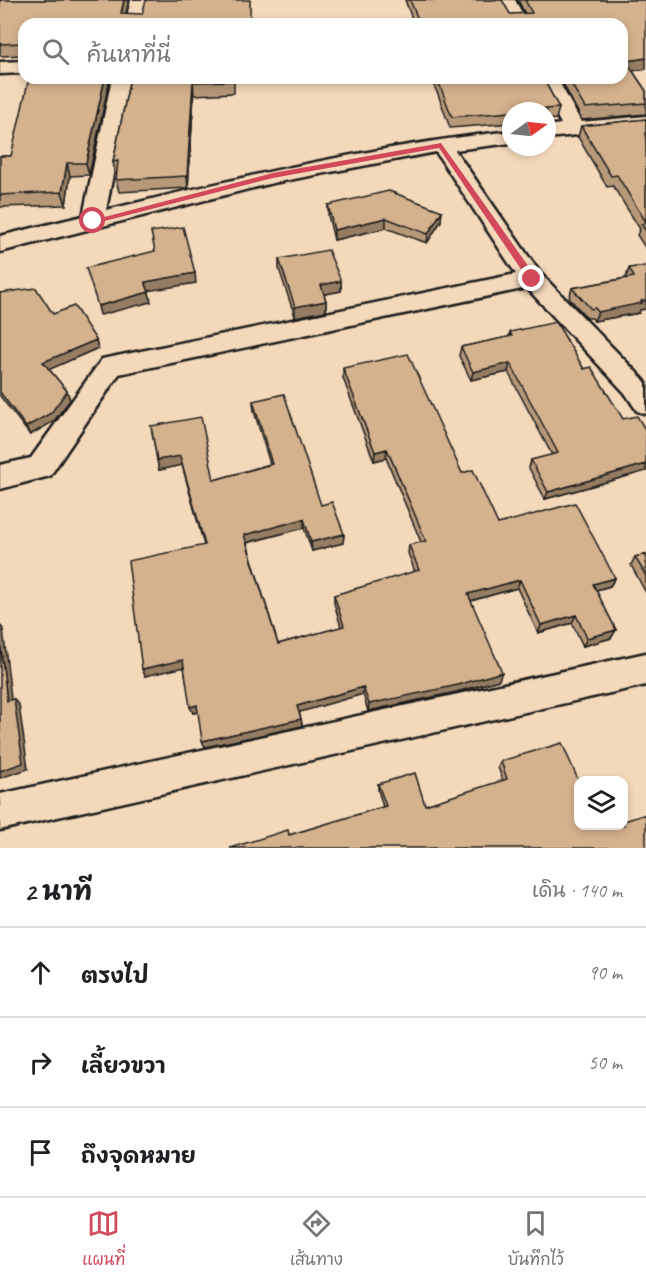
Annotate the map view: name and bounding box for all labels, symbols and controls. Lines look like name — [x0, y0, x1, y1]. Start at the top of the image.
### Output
search box — [18, 18, 628, 84]
icon: search — [39, 35, 72, 68]
text: ค้นหาที่นี่ — [87, 41, 171, 69]
north arrow — [502, 102, 556, 156]
route start — [79, 207, 105, 233]
route end — [518, 265, 544, 291]
map controls — [574, 776, 628, 830]
button: layers — [574, 776, 628, 830]
text: 2 นาที — [24, 875, 92, 908]
text: เดิน · 140 m — [532, 878, 622, 903]
icon: ahead — [24, 956, 57, 989]
text: 90 m — [588, 960, 622, 985]
text: ตรงไป — [81, 962, 149, 990]
icon: right — [24, 1046, 57, 1079]
text: 50 m — [588, 1050, 622, 1075]
text: เลี้ยวขวา — [81, 1052, 165, 1080]
icon: arrive — [24, 1136, 57, 1169]
text: ถึงจุดหมาย — [81, 1142, 196, 1170]
tab: แผนที่ — [82, 1207, 125, 1271]
tab: เส้นทาง — [290, 1207, 343, 1271]
tab: บันทึกไว้ — [507, 1207, 564, 1271]

